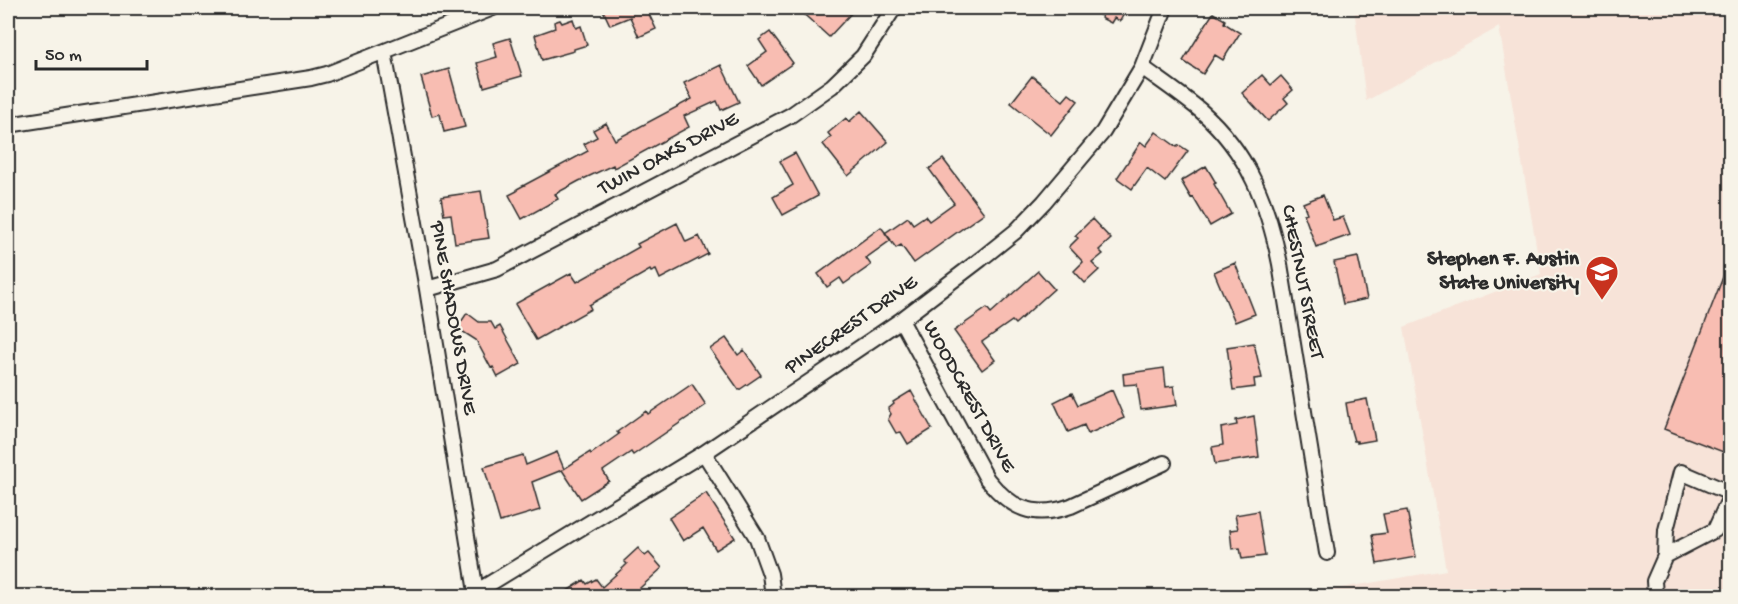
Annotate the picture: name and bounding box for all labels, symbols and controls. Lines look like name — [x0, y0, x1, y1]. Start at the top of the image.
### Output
scale bar — [36, 33, 147, 71]
text: 50 m — [45, 46, 82, 67]
street label: TWIN OAKS DRIVE — [594, 107, 744, 203]
street label: CHESTNUT STREET — [1274, 203, 1328, 362]
street label: PINE SHADOWS DRIVE — [423, 218, 481, 418]
place label: Stephen F. Austin State University — [1427, 248, 1580, 297]
school or university icon: Stephen F. Austin State University — [1584, 254, 1620, 301]
street label: PINECREST DRIVE — [780, 270, 924, 382]
street label: WOODCREST DRIVE — [916, 317, 1020, 478]

